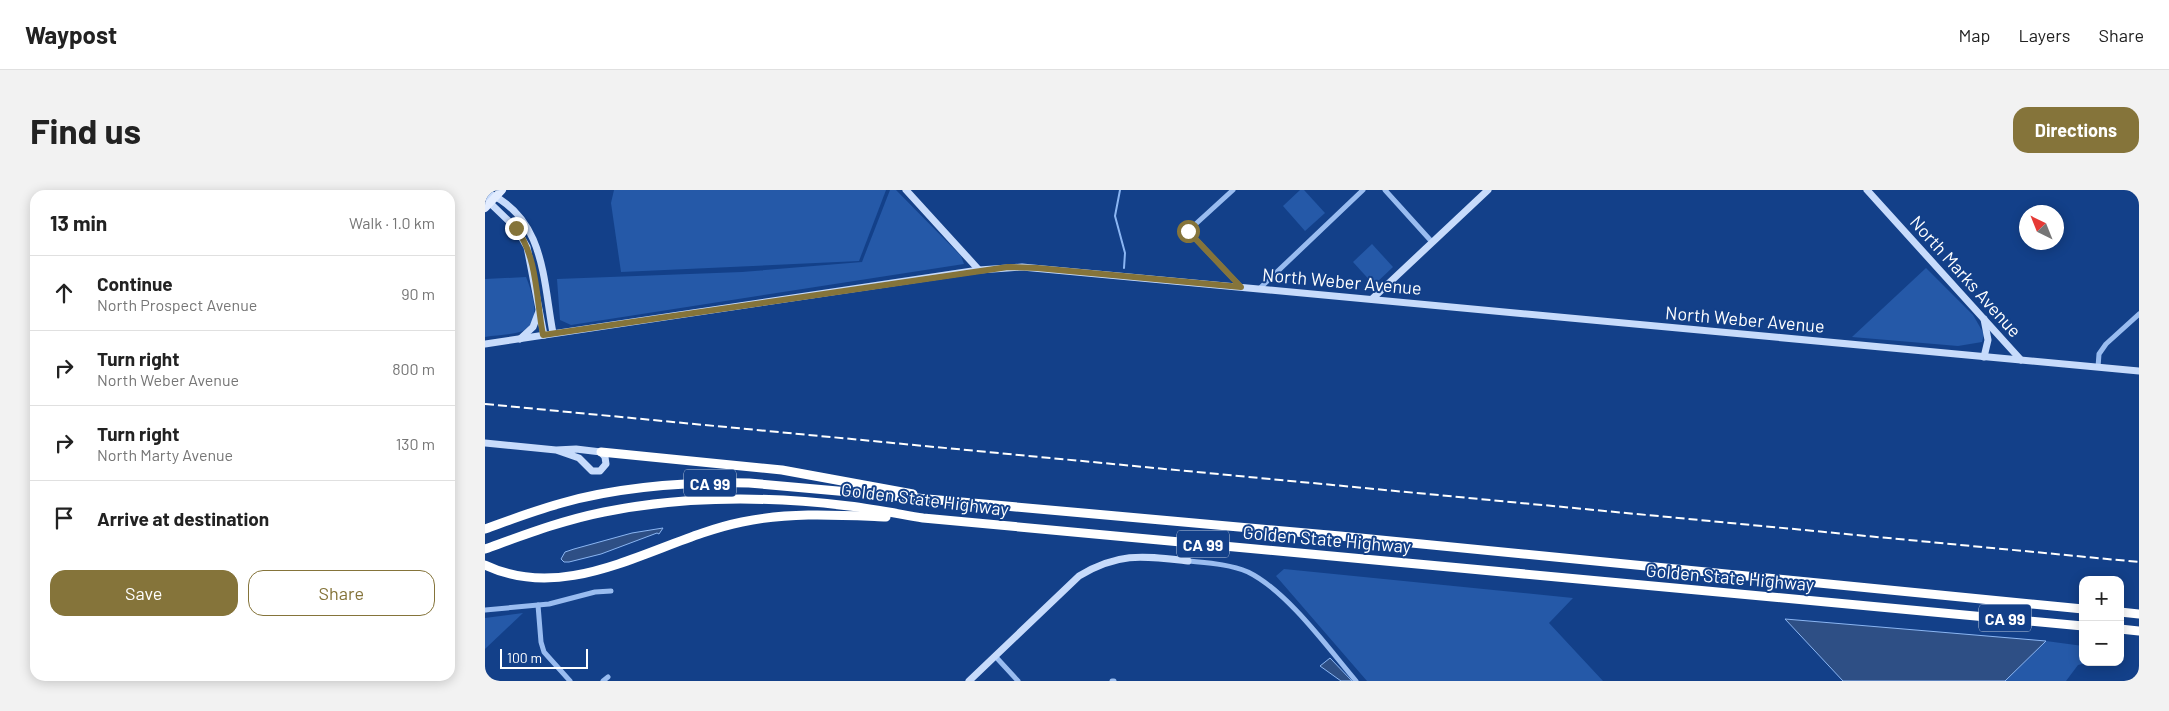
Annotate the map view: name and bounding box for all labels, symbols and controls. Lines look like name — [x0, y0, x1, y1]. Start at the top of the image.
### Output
text: Waypost — [25, 20, 117, 49]
text: Map — [1958, 24, 1990, 46]
text: Layers — [2018, 24, 2071, 46]
text: Share — [2099, 24, 2144, 46]
button: Directions — [2013, 107, 2139, 153]
text: Find us — [30, 109, 141, 151]
north arrow — [2019, 205, 2064, 250]
text: 13 min — [50, 210, 107, 235]
street label: North Marks Avenue — [1906, 211, 2026, 341]
text: Walk · 1.0 km — [349, 213, 435, 232]
route end — [505, 217, 528, 240]
route start — [1177, 220, 1200, 243]
street label: North Weber Avenue — [1261, 263, 1423, 299]
text: Continue — [97, 272, 173, 295]
icon: ahead — [50, 279, 78, 307]
text: 90 m — [401, 284, 435, 303]
text: North Prospect Avenue — [97, 295, 257, 314]
street label: North Weber Avenue — [1664, 301, 1826, 337]
text: Turn right — [97, 347, 179, 370]
icon: right — [50, 354, 78, 382]
text: 800 m — [392, 359, 435, 378]
text: North Weber Avenue — [97, 370, 239, 389]
text: Turn right — [97, 422, 179, 445]
icon: right — [50, 429, 78, 457]
text: 130 m — [396, 434, 435, 453]
text: North Marty Avenue — [97, 445, 233, 464]
road number: CA 99 — [684, 470, 736, 496]
street label: Golden State Highway — [840, 478, 1010, 520]
icon: arrive — [50, 504, 78, 532]
text: Arrive at destination — [97, 507, 269, 530]
street label: Golden State Highway — [1242, 521, 1412, 557]
road number: CA 99 — [1177, 530, 1229, 558]
street label: Golden State Highway — [1645, 559, 1815, 595]
button: Save — [50, 570, 238, 616]
button: Share — [248, 570, 435, 616]
map controls — [2079, 576, 2124, 666]
button: + — [2079, 576, 2124, 621]
road number: CA 99 — [1979, 604, 2031, 632]
button: − — [2079, 621, 2124, 666]
scale bar — [500, 646, 587, 669]
text: 100 m — [507, 649, 542, 666]

